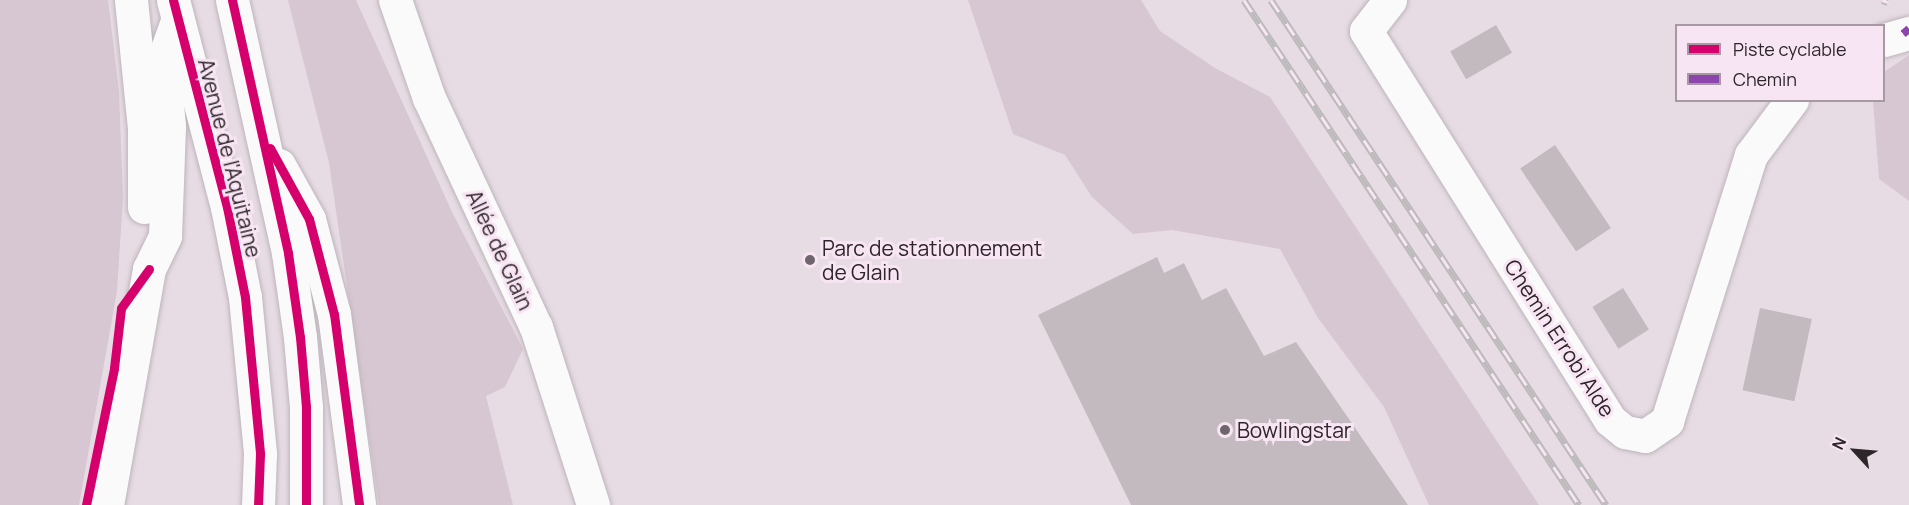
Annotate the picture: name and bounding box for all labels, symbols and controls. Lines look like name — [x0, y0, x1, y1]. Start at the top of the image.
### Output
legend — [1675, 24, 1885, 102]
text: Piste cyclable — [1733, 37, 1847, 61]
street label: Avenue de l'Aquitaine — [193, 56, 267, 260]
text: Chemin — [1733, 67, 1797, 91]
street label: Allée de Glain — [461, 186, 539, 314]
place label: Parc de stationnement de Glain — [822, 235, 1042, 285]
marker: Parc de stationnement de Glain — [803, 253, 817, 267]
street label: Chemin Errobi Alde — [1500, 255, 1620, 421]
place label: Bowlingstar — [1237, 417, 1351, 443]
north arrow — [1825, 421, 1885, 481]
marker: Bowlingstar — [1218, 423, 1232, 437]
text: N — [1826, 433, 1851, 453]

